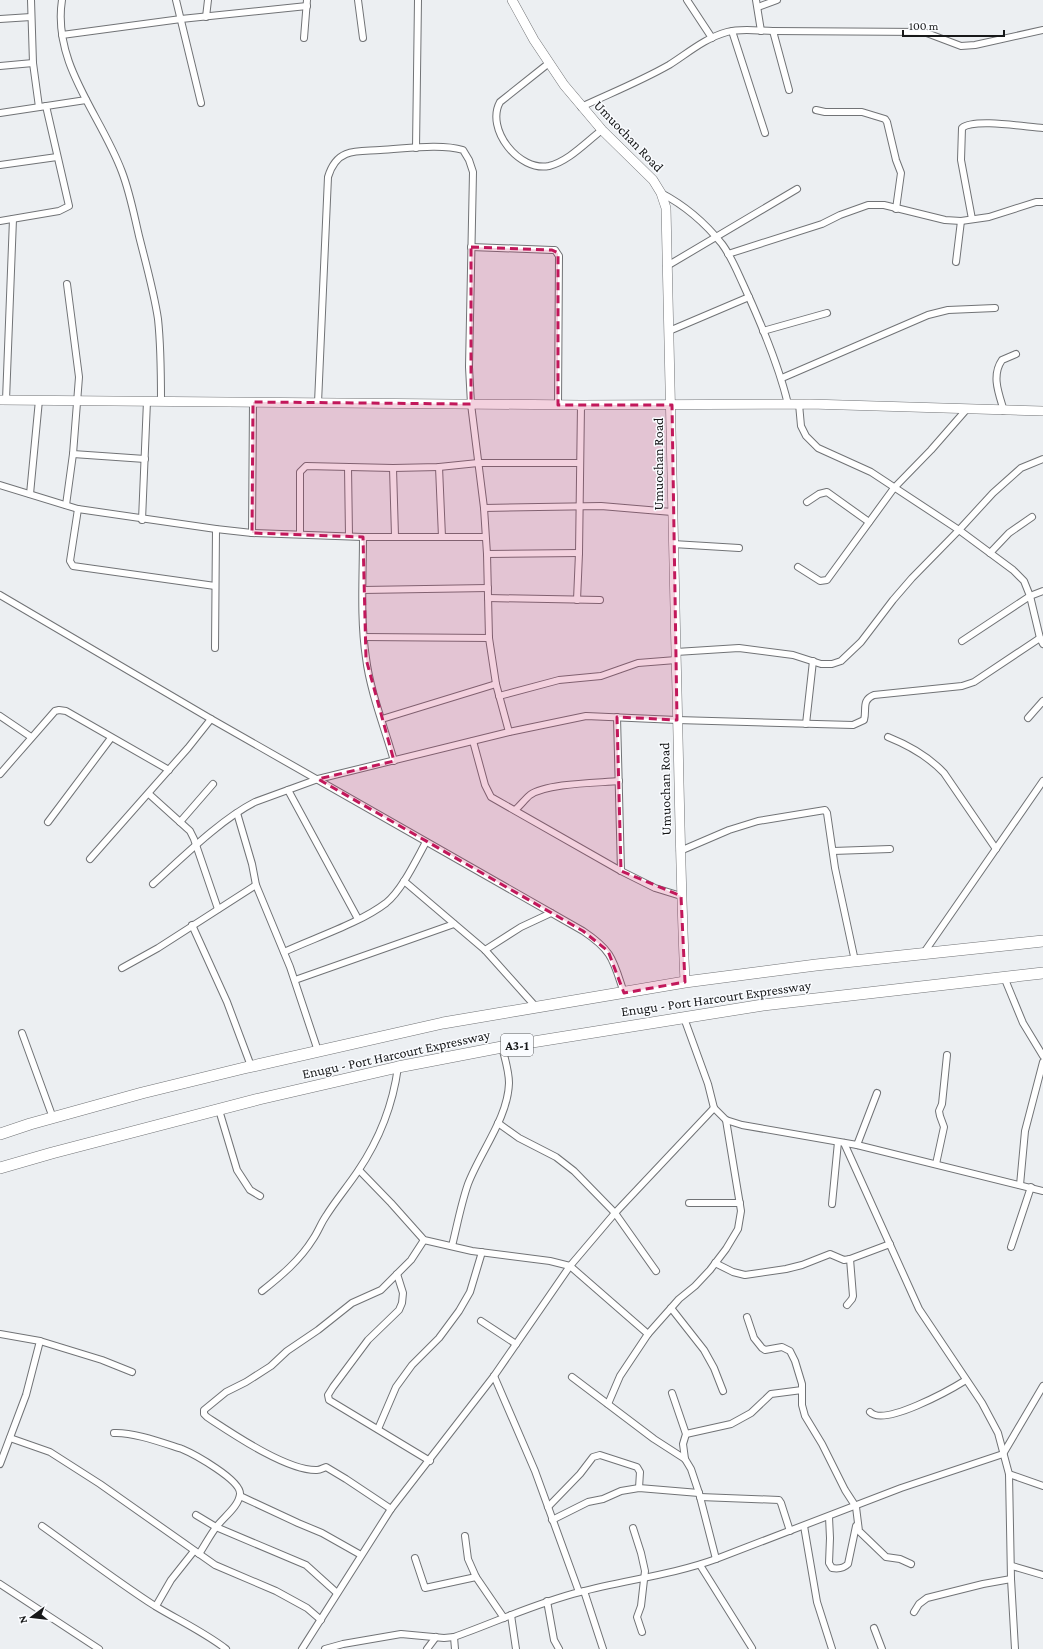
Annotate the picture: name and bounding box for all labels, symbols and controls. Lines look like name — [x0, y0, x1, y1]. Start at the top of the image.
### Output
scale bar — [903, 12, 1004, 38]
text: 100 m — [909, 19, 939, 33]
street label: Umuochan Road — [591, 97, 667, 175]
street label: Umuochan Road — [650, 417, 666, 510]
street label: Umuochan Road — [656, 742, 674, 836]
street label: Enugu - Port Harcourt Expressway — [620, 977, 813, 1019]
street label: Enugu - Port Harcourt Expressway — [301, 1026, 492, 1082]
road number: A3-1 — [501, 1034, 533, 1056]
north arrow — [12, 1597, 52, 1637]
text: N — [15, 1614, 29, 1625]

